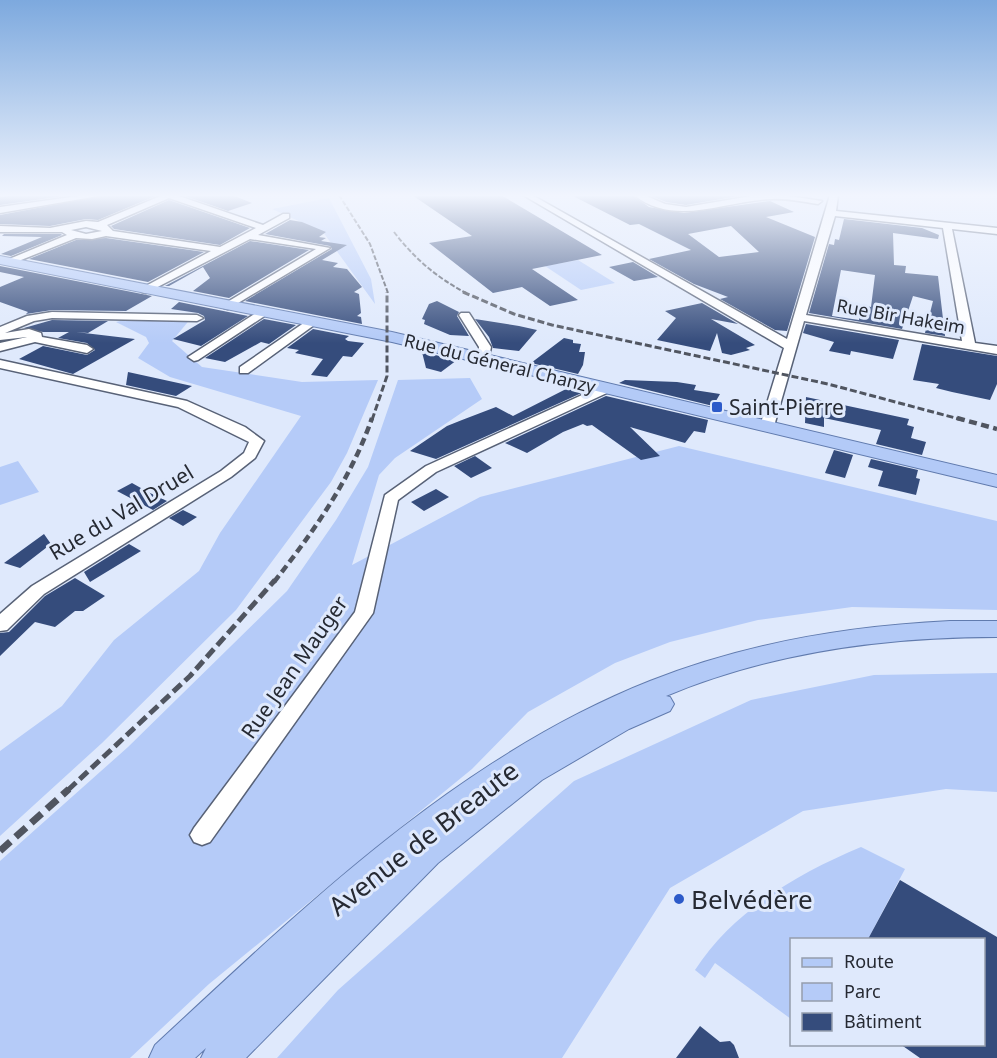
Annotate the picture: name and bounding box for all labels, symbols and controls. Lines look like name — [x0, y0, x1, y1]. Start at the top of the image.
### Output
street label: Rue Bir Hakeim — [835, 293, 967, 339]
street label: Rue du Géneral Chanzy — [402, 328, 599, 399]
place label: Saint-Pierre — [729, 393, 844, 421]
marker: Saint-Pierre — [710, 400, 724, 414]
street label: Rue du Val Druel — [44, 458, 198, 566]
street label: Rue Jean Mauger — [234, 590, 354, 744]
street label: Avenue de Breaute — [321, 752, 525, 924]
place label: Belvédère — [691, 881, 813, 917]
marker: Belvédère — [672, 892, 686, 906]
legend — [790, 938, 985, 1046]
text: Route — [844, 949, 894, 973]
text: Parc — [844, 979, 881, 1003]
text: Bâtiment — [844, 1009, 922, 1033]

